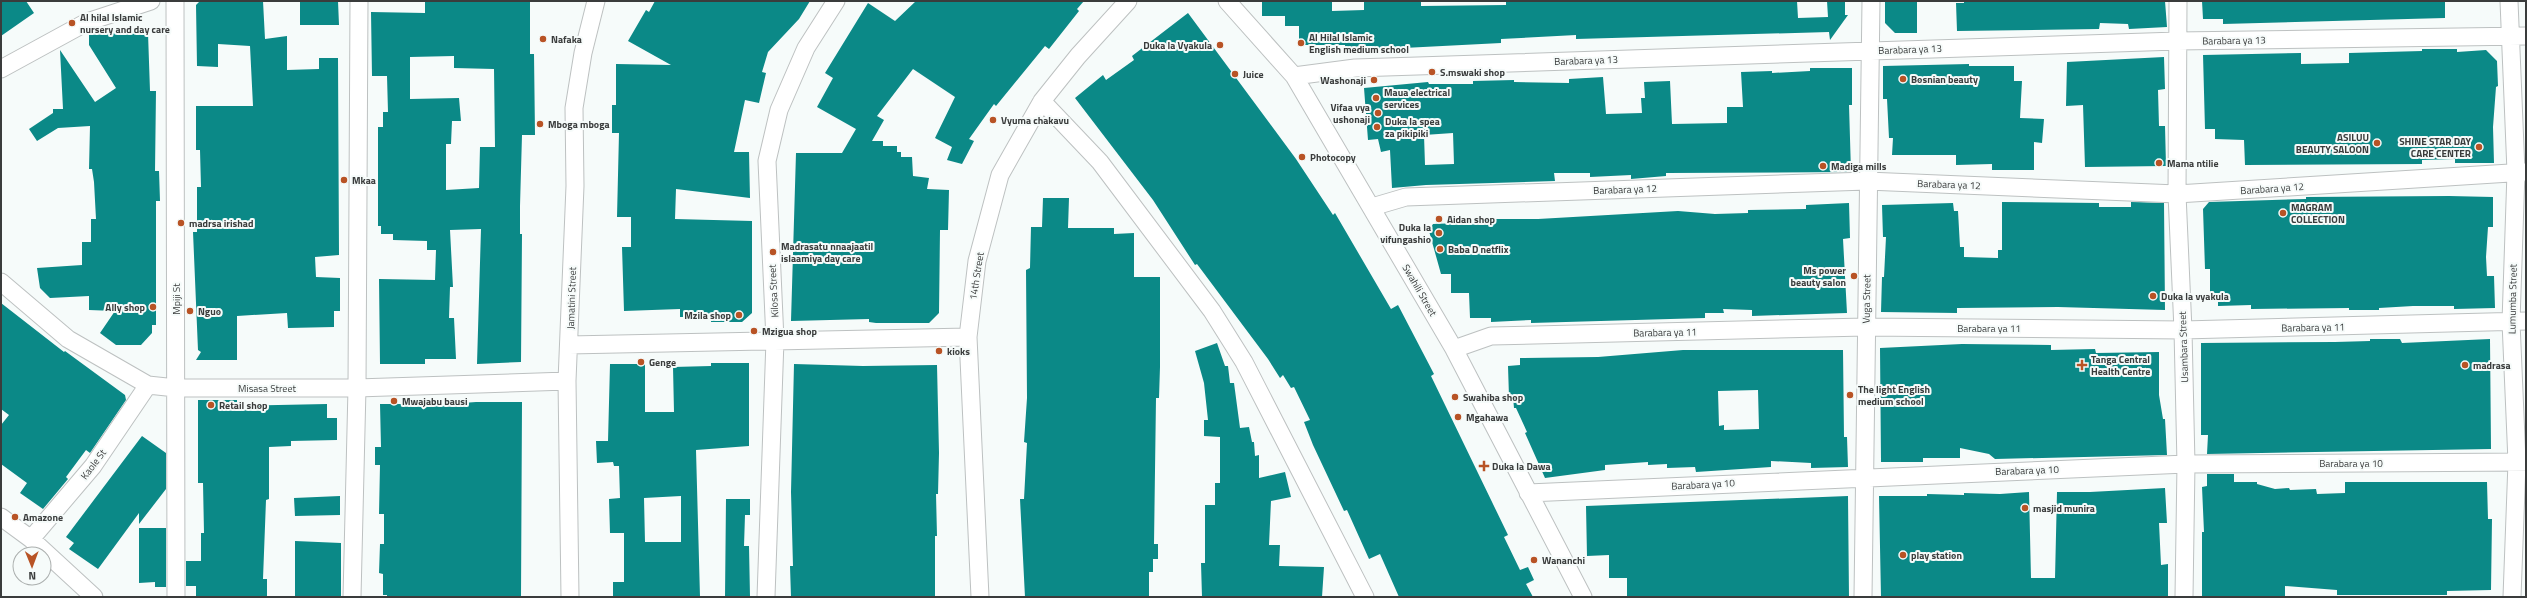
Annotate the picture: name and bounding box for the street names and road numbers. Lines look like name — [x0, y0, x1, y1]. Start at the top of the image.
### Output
street label: Barabara ya 13 — [2202, 32, 2266, 49]
street label: Barabara ya 13 — [1878, 41, 1942, 58]
street label: Barabara ya 13 — [1554, 52, 1618, 69]
street label: Barabara ya 12 — [1917, 176, 1981, 193]
street label: Barabara ya 12 — [2240, 179, 2304, 198]
street label: Barabara ya 12 — [1593, 181, 1657, 198]
street label: 14th Street — [965, 251, 988, 301]
street label: Swahili Street — [1399, 261, 1441, 320]
street label: Lumumba Street — [2504, 263, 2521, 334]
street label: Kilosa Street — [765, 264, 782, 318]
street label: Jamatini Street — [563, 266, 580, 330]
street label: Vuga Street — [1859, 274, 1874, 324]
street label: Mpiji St — [169, 283, 184, 315]
street label: Usambara Street — [2175, 311, 2192, 383]
street label: Barabara ya 11 — [2281, 319, 2345, 336]
street label: Barabara ya 11 — [1957, 321, 2021, 336]
street label: Barabara ya 11 — [1633, 324, 1697, 341]
street label: Misasa Street — [238, 381, 296, 396]
street label: Kaole St — [77, 446, 110, 483]
street label: Barabara ya 10 — [2319, 456, 2383, 471]
street label: Barabara ya 10 — [1995, 462, 2060, 479]
street label: Barabara ya 10 — [1671, 475, 1736, 494]

